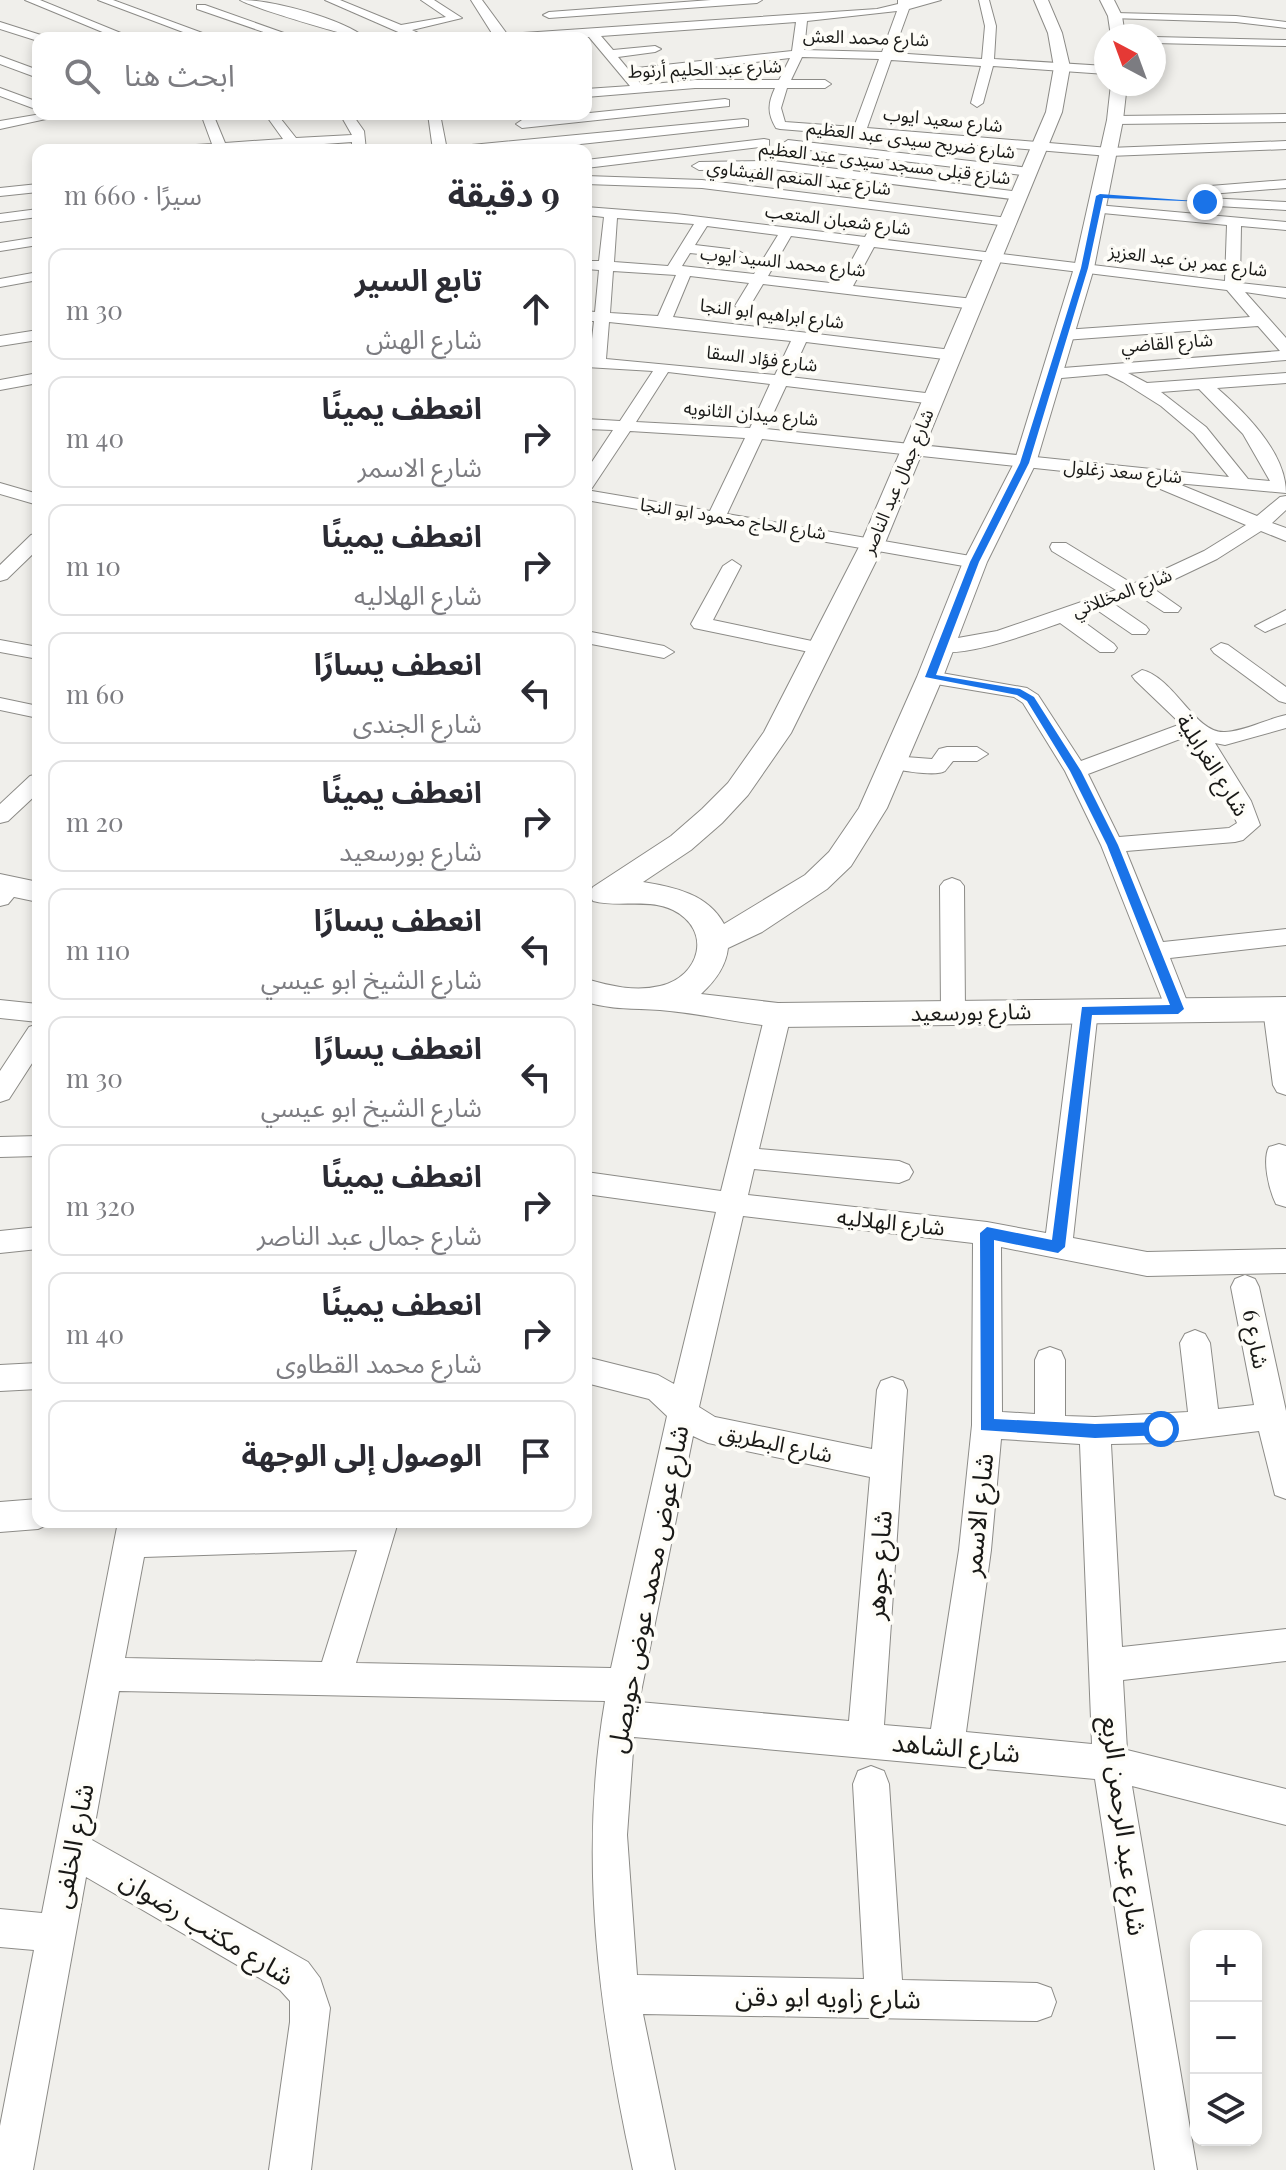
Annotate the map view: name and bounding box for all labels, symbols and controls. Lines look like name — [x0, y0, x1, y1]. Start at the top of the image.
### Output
street label: شارع محمد العش — [802, 23, 929, 54]
north arrow — [1094, 24, 1166, 96]
search box — [32, 32, 592, 120]
street label: شارع عبد الحليم أرنوط — [628, 53, 782, 86]
icon: search — [60, 54, 104, 98]
text: ابحث هنا — [124, 54, 235, 94]
street label: شارع سعيد ايوب — [882, 101, 1004, 140]
street label: شارع ضريح سيدى عبد العظيم — [805, 114, 1017, 167]
street label: شارع قبلى مسجد سيدى عبد العظيم — [758, 135, 1012, 192]
street label: شارع عبد المنعم الفيشاوي — [705, 154, 893, 203]
text: 9 دقيقة — [448, 170, 560, 216]
text: سيرًا · 660 m — [64, 177, 202, 212]
route end — [1187, 184, 1223, 220]
street label: شارع شعبان المتعب — [764, 198, 912, 243]
street label: شارع عمر بن عبد العزيز — [1106, 238, 1269, 285]
street label: شارع محمد السيد ايوب — [699, 240, 867, 285]
text: تابع السير — [355, 259, 482, 299]
icon: ahead — [514, 287, 558, 331]
text: 30 m — [66, 292, 123, 327]
street label: شارع ابراهيم ابو النجا — [698, 292, 846, 337]
text: شارع الهش — [366, 321, 482, 356]
street label: شارع القاضي — [1120, 327, 1214, 360]
street label: شارع فؤاد السقا — [705, 339, 819, 380]
text: انعطف يمينًا — [322, 387, 482, 427]
street label: شارع ميدان الثانويه — [683, 395, 819, 434]
street label: شارع جمال عبد الناصر — [855, 405, 941, 560]
icon: right — [514, 415, 558, 459]
text: 40 m — [66, 420, 124, 455]
text: شارع الاسمر — [358, 449, 482, 484]
street label: شارع سعد زغلول — [1063, 454, 1183, 491]
street label: شارع الحاج محمود ابو النجا — [638, 491, 828, 548]
text: انعطف يمينًا — [322, 515, 482, 555]
icon: right — [514, 543, 558, 587]
text: 10 m — [66, 548, 121, 583]
street label: شارع المخللاتي — [1068, 562, 1176, 625]
text: شارع الهلاليه — [354, 577, 482, 612]
text: انعطف يسارًا — [314, 643, 482, 683]
icon: left — [514, 671, 558, 715]
text: 60 m — [66, 676, 125, 711]
text: شارع الجندى — [353, 705, 482, 740]
street label: شارع الغرابلية — [1168, 708, 1257, 823]
text: انعطف يمينًا — [322, 771, 482, 811]
icon: right — [514, 799, 558, 843]
text: 20 m — [66, 804, 124, 839]
text: شارع بورسعيد — [339, 833, 482, 868]
text: انعطف يسارًا — [314, 899, 482, 939]
icon: left — [514, 927, 558, 971]
text: 110 m — [66, 932, 130, 967]
text: شارع الشيخ ابو عيسي — [261, 961, 482, 996]
street label: شارع بورسعيد — [910, 995, 1032, 1030]
text: انعطف يسارًا — [314, 1027, 482, 1067]
icon: left — [514, 1055, 558, 1099]
text: 30 m — [66, 1060, 123, 1095]
text: شارع الشيخ ابو عيسي — [261, 1089, 482, 1124]
text: انعطف يمينًا — [322, 1155, 482, 1195]
icon: right — [514, 1183, 558, 1227]
text: 320 m — [66, 1188, 135, 1223]
street label: شارع الهلاليه — [835, 1200, 947, 1245]
text: شارع جمال عبد الناصر — [257, 1217, 482, 1252]
text: انعطف يمينًا — [322, 1283, 482, 1323]
street label: شارع 6 — [1234, 1307, 1277, 1372]
icon: right — [514, 1311, 558, 1355]
text: 40 m — [66, 1316, 124, 1351]
text: شارع محمد القطاوى — [276, 1345, 482, 1380]
route start — [1143, 1411, 1179, 1447]
street label: شارع البطريق — [716, 1415, 836, 1472]
street label: شارع عوض محمد عوض حويصل — [598, 1422, 698, 1756]
text: الوصول إلى الوجهة — [241, 1434, 482, 1474]
icon: arrive — [514, 1434, 558, 1478]
street label: شارع الاسمر — [953, 1451, 1003, 1580]
street label: شارع جوهر — [856, 1509, 902, 1622]
street label: شارع عبد الرحمن الربع — [1091, 1714, 1156, 1938]
street label: شارع الشاهد — [890, 1723, 1022, 1773]
street label: شارع الخلفى — [42, 1780, 104, 1912]
street label: شارع مكتب رضوان — [113, 1861, 301, 1995]
map controls — [1190, 1930, 1262, 2146]
button: + — [1190, 1930, 1262, 2002]
street label: شارع زاويه ابو دقن — [735, 1977, 921, 2019]
button: − — [1190, 2002, 1262, 2074]
button: layers — [1190, 2074, 1262, 2146]

